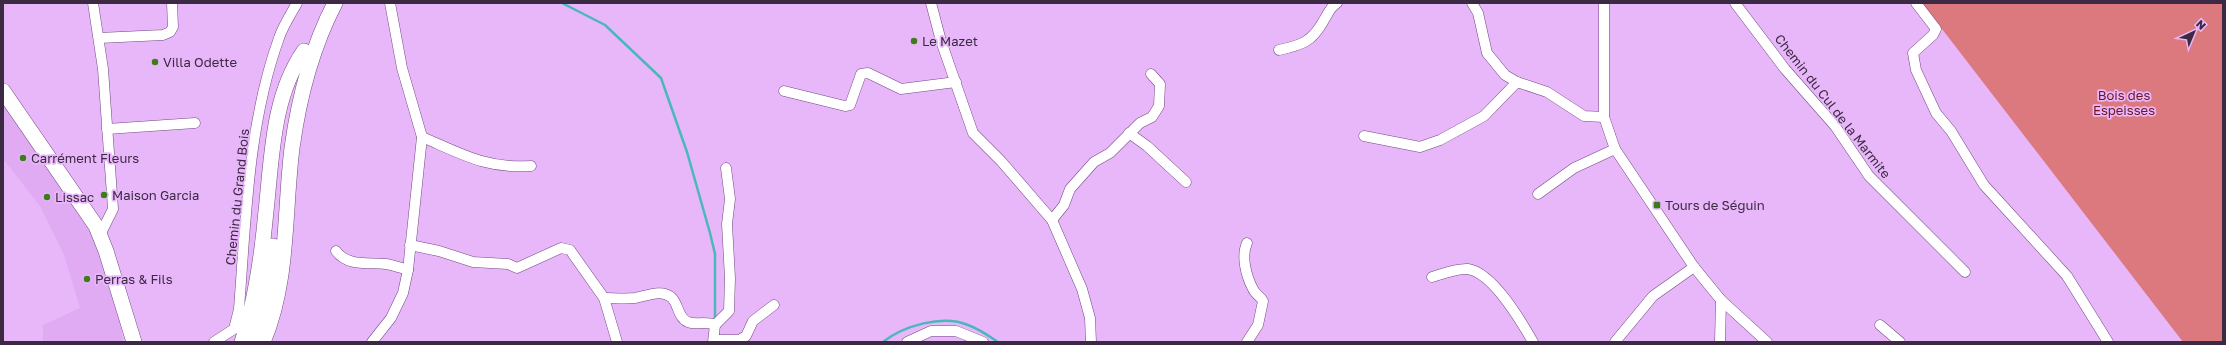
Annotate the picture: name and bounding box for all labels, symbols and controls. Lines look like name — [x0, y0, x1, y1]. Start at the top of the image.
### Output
north arrow — [2174, 12, 2214, 52]
text: N — [2194, 17, 2209, 32]
street label: Chemin du Cul de la Marmite — [1772, 31, 1894, 181]
place label: Le Mazet — [922, 33, 978, 49]
marker: Le Mazet — [909, 36, 919, 46]
place label: Villa Odette — [163, 54, 237, 70]
marker: Villa Odette — [150, 57, 160, 67]
park label: Bois des Espeisses — [2093, 87, 2155, 118]
street label: Chemin du Grand Bois — [222, 128, 252, 266]
place label: Carrément Fleurs — [31, 150, 139, 166]
marker: Carrément Fleurs — [18, 153, 28, 163]
place label: Maison Garcia — [112, 187, 199, 203]
place label: Lissac — [55, 189, 94, 205]
marker: Maison Garcia — [99, 190, 109, 200]
marker: Lissac — [42, 192, 52, 202]
place label: Tours de Séguin — [1665, 197, 1765, 213]
marker: Tours de Séguin — [1652, 200, 1662, 210]
place label: Perras & Fils — [95, 271, 173, 287]
marker: Perras & Fils — [82, 274, 92, 284]

